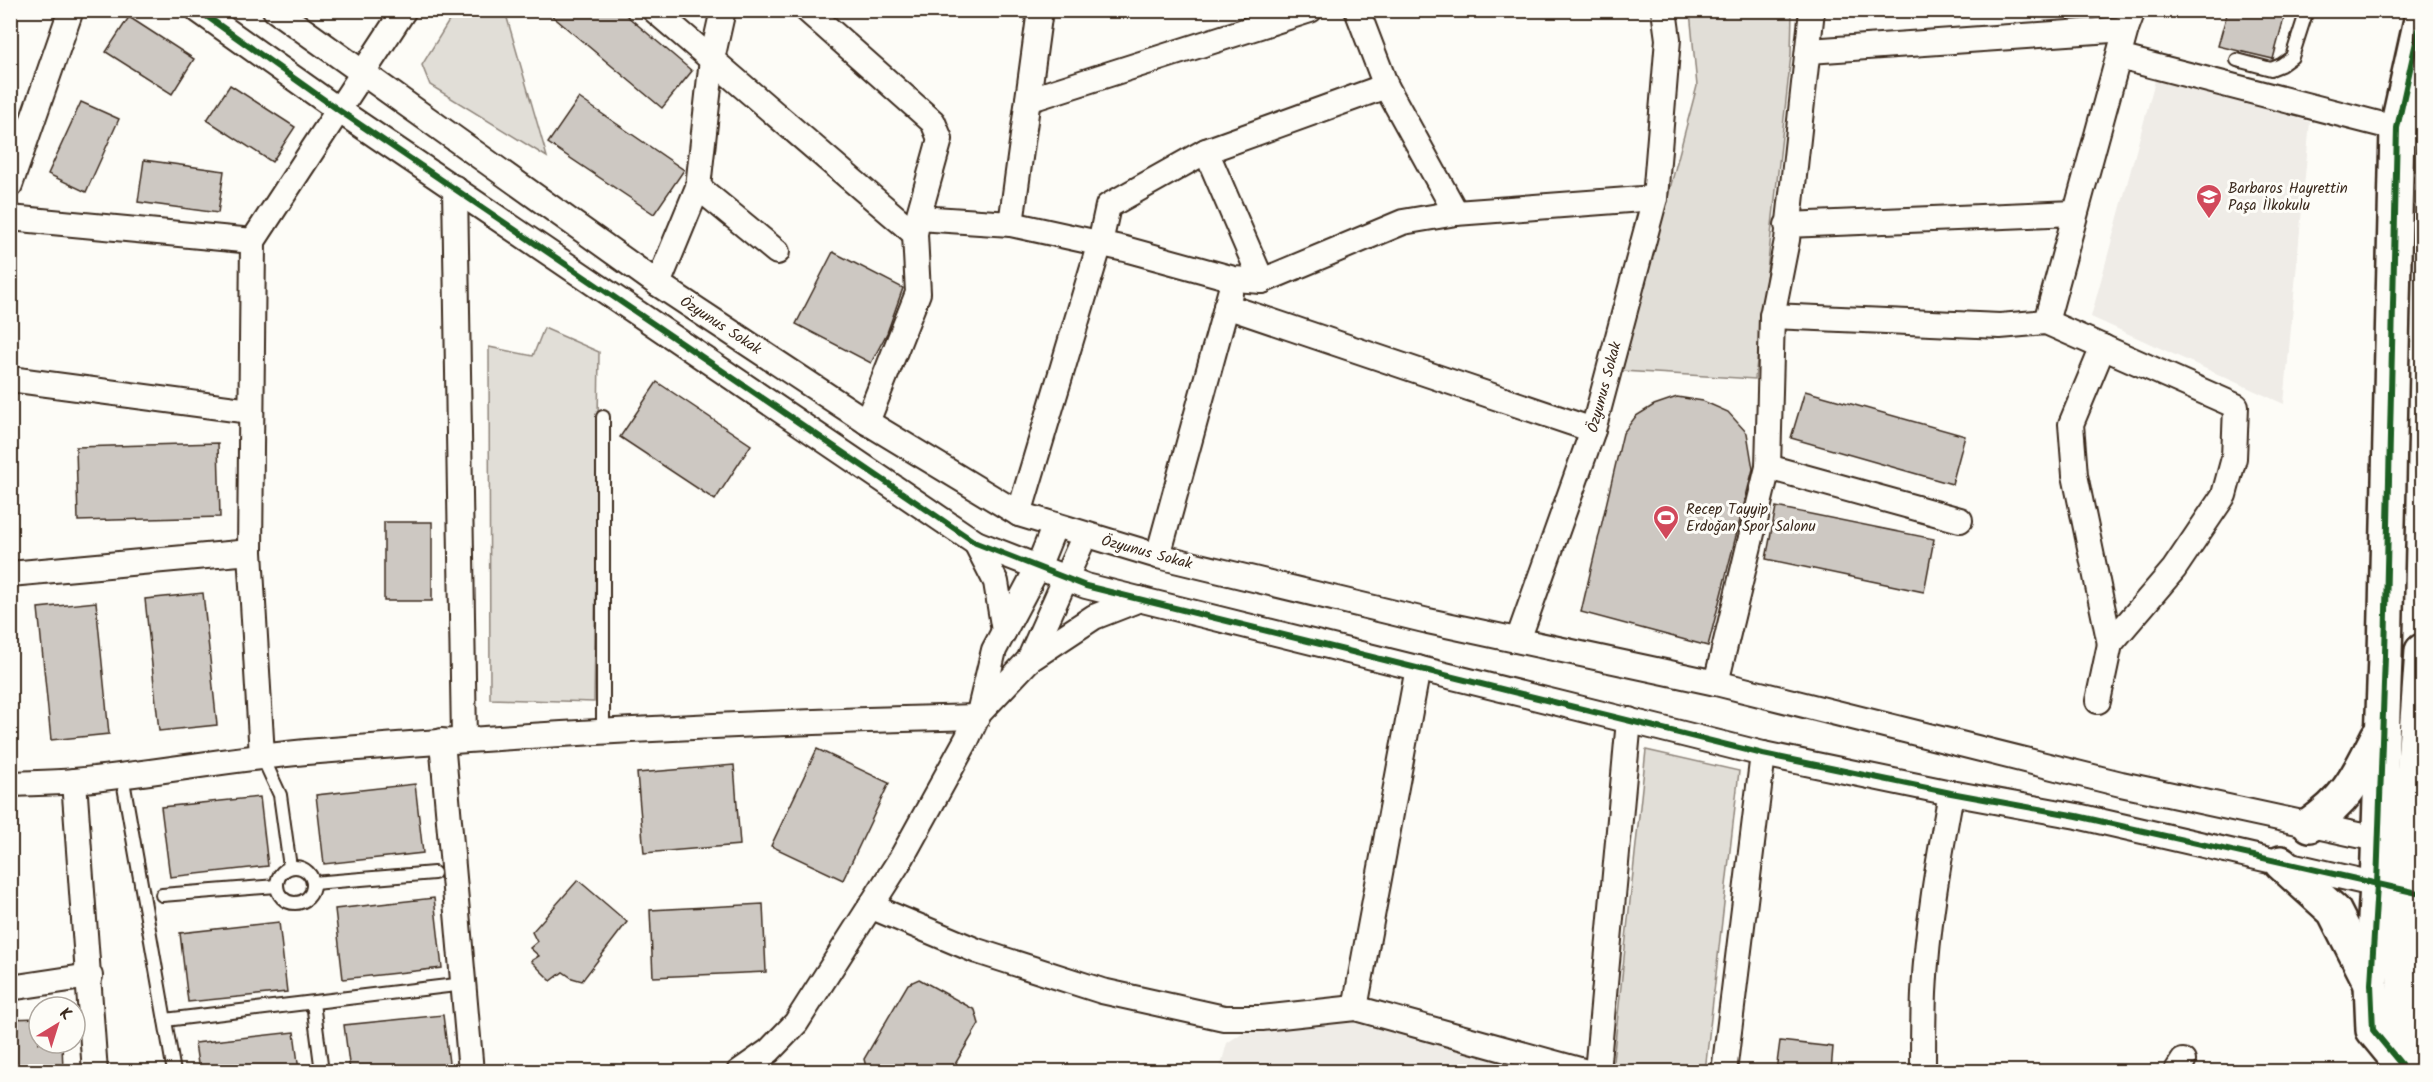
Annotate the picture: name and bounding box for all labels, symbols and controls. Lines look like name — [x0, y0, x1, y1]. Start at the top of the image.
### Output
place label: Barbaros Hayrettin Paşa İlkokulu — [2228, 177, 2348, 218]
school or university icon: Barbaros Hayrettin Paşa İlkokulu — [2194, 182, 2224, 220]
street label: Özyunus Sokak — [675, 290, 767, 362]
street label: Özyunus Sokak — [1581, 338, 1629, 436]
place label: Recep Tayyip Erdoğan Spor Salonu — [1686, 498, 1816, 539]
sports icon: Recep Tayyip Erdoğan Spor Salonu — [1651, 503, 1681, 541]
street label: Özyunus Sokak — [1098, 529, 1196, 577]
north arrow — [27, 995, 87, 1055]
text: K — [54, 1002, 77, 1027]

